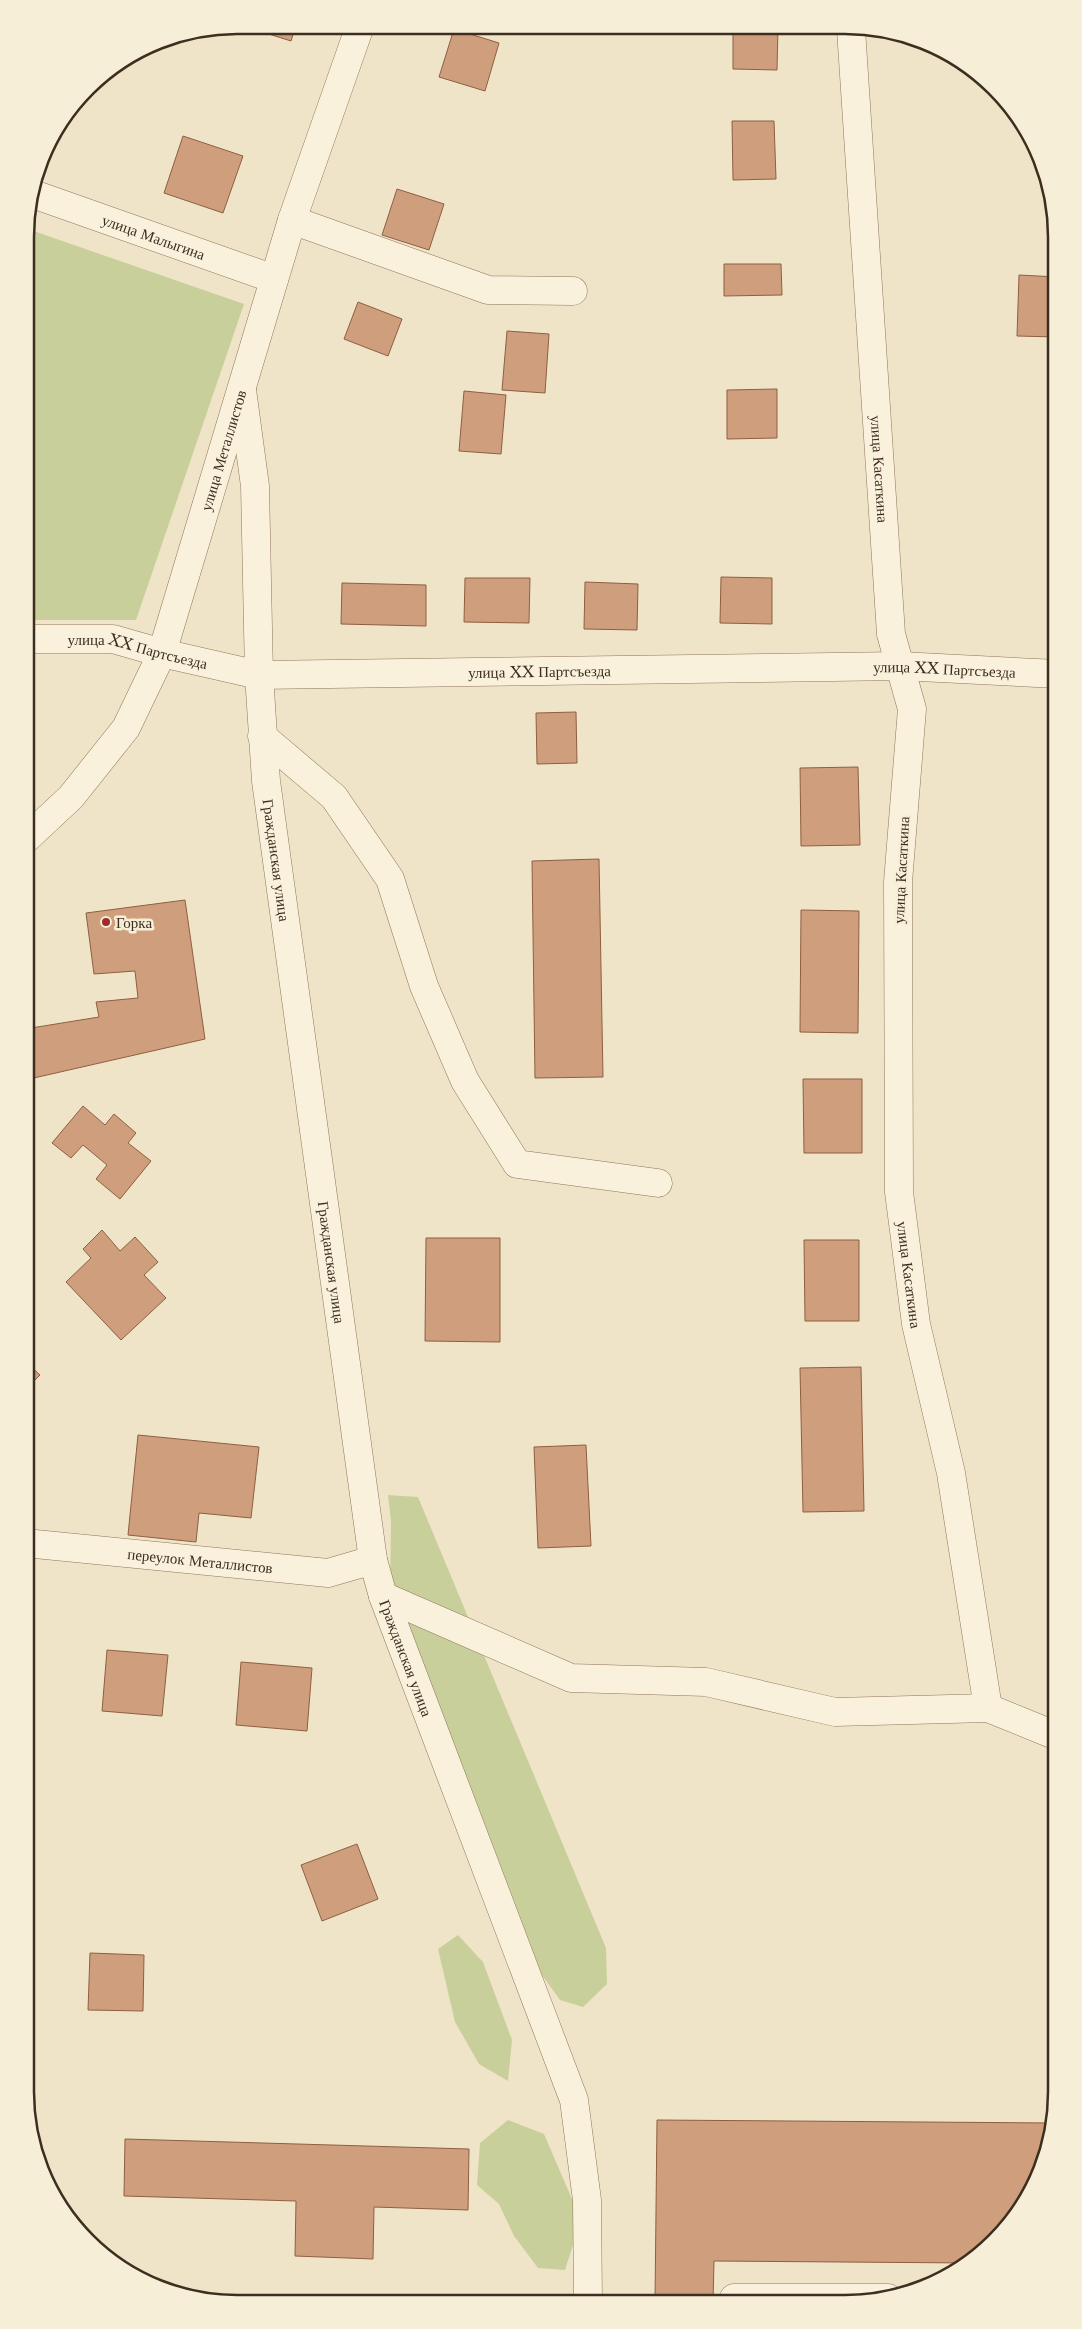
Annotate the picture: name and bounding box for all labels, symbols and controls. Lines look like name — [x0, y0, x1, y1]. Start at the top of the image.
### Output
street label: улица Малыгина — [100, 210, 208, 264]
street label: улица Металлистов — [196, 388, 250, 513]
street label: улица Касаткина — [867, 415, 893, 524]
street label: улица XX Партсъезда — [68, 629, 210, 673]
street label: улица XX Партсъезда — [873, 656, 1017, 681]
street label: улица XX Партсъезда — [468, 661, 611, 682]
street label: Гражданская улица — [259, 798, 295, 923]
street label: улица Касаткина — [889, 816, 913, 924]
place label: Горка — [116, 913, 152, 932]
marker: Горка — [100, 916, 112, 928]
street label: Гражданская улица — [314, 1200, 350, 1325]
street label: улица Касаткина — [893, 1220, 926, 1330]
street label: переулок Металлистов — [127, 1544, 274, 1577]
street label: Гражданская улица — [376, 1597, 437, 1719]

